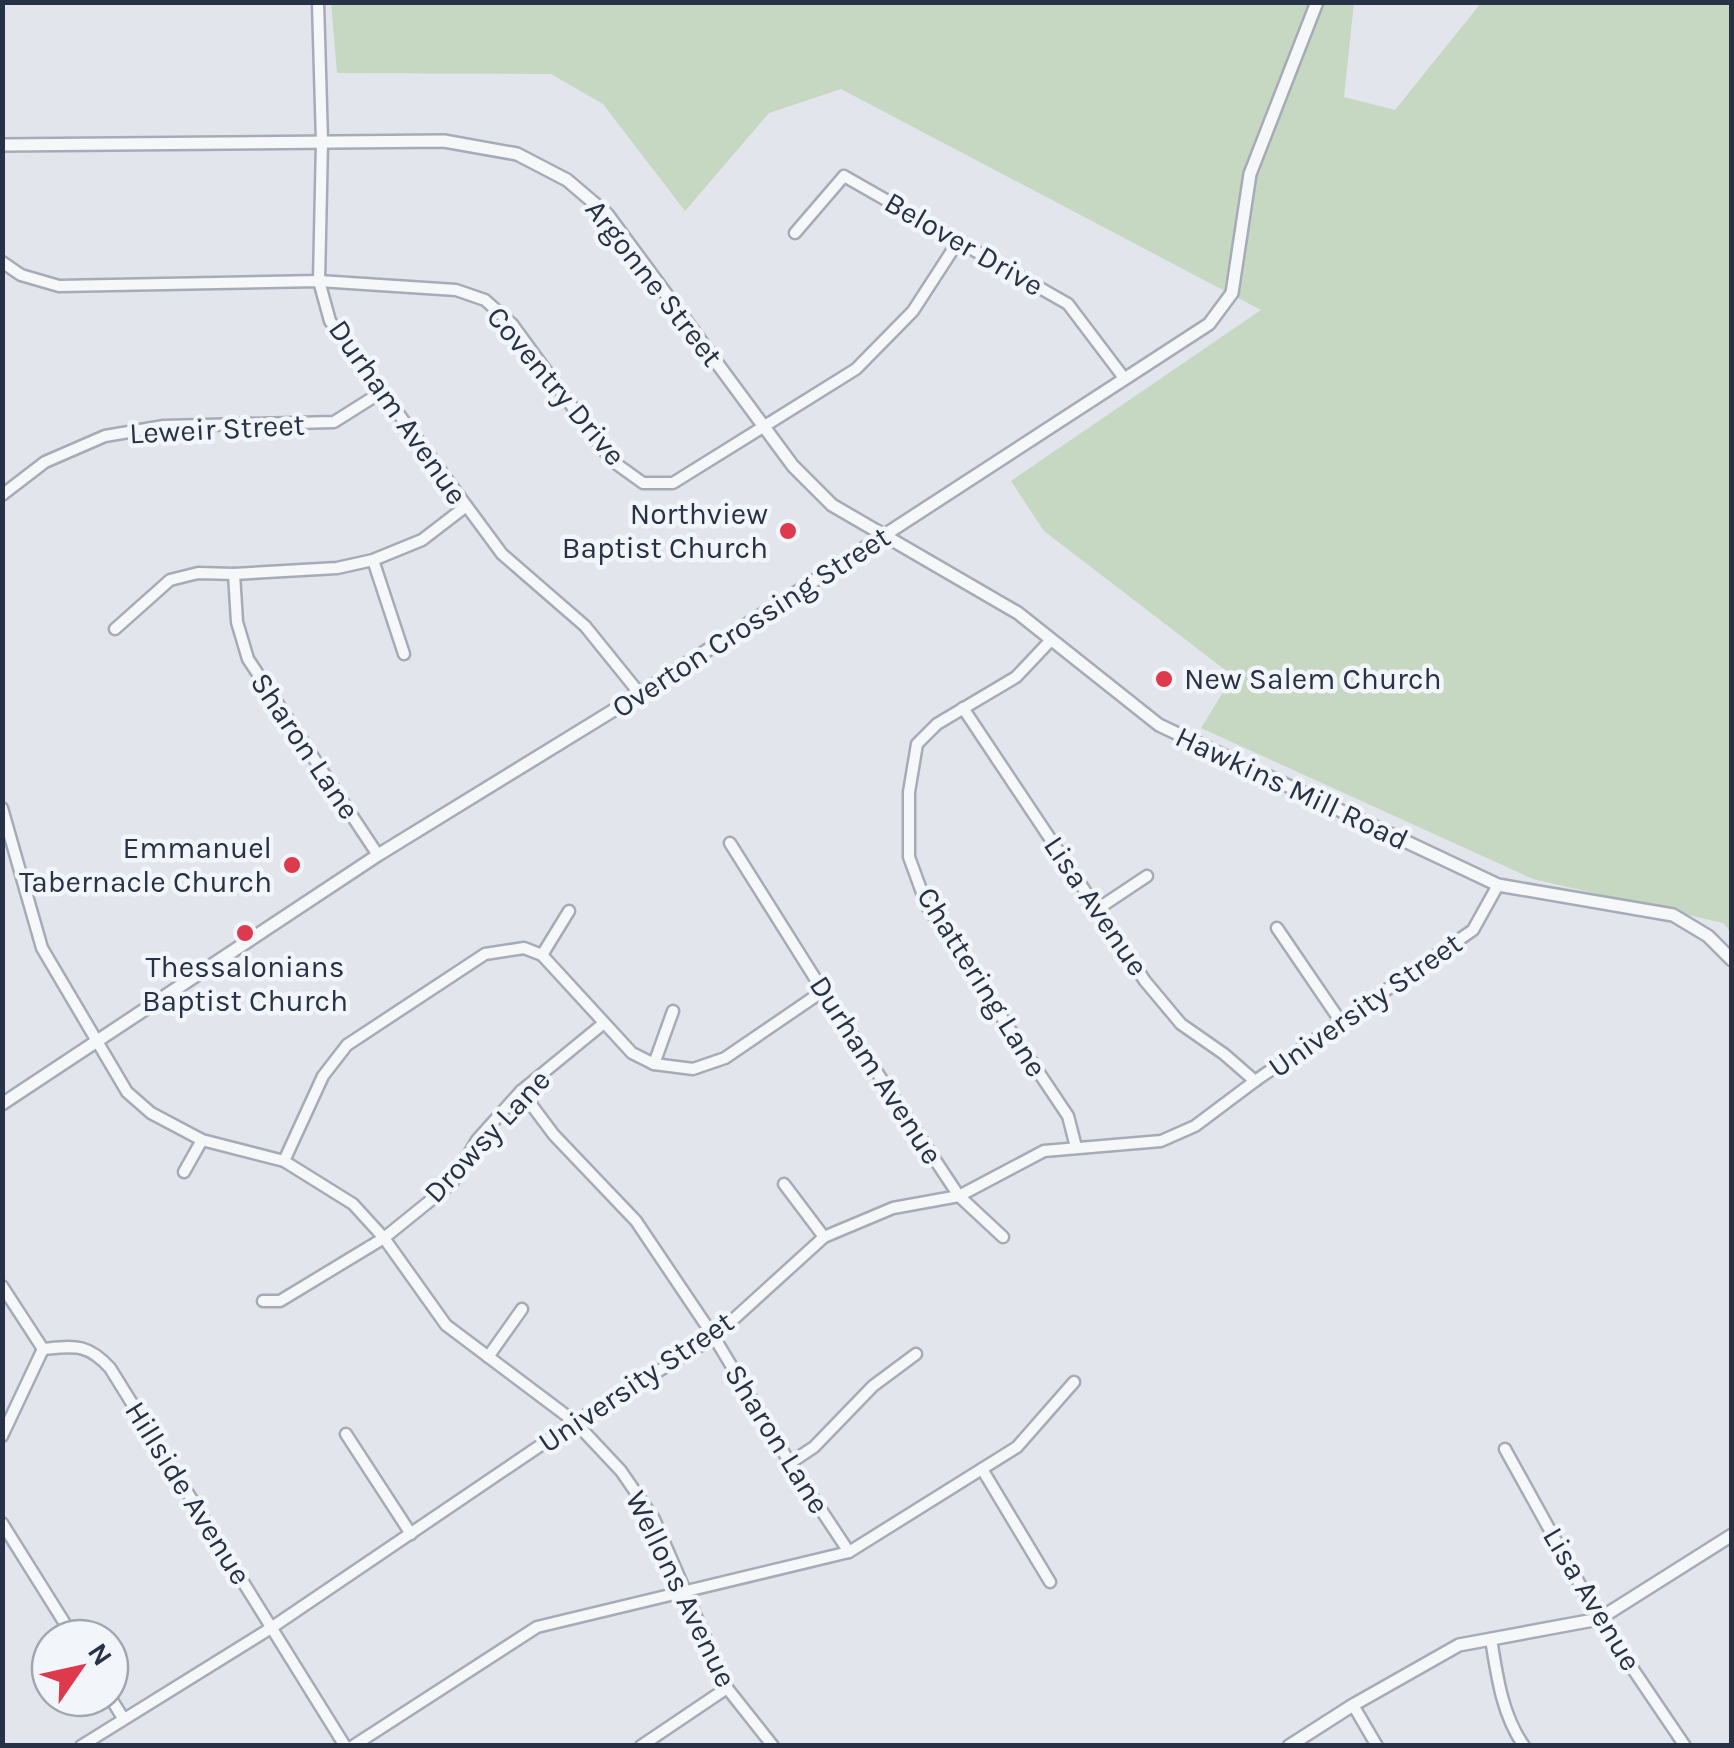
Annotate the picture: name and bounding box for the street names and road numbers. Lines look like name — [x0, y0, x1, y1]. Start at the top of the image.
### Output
street label: Belover Drive — [878, 184, 1050, 304]
street label: Argonne Street — [578, 192, 730, 374]
street label: Coventry Drive — [479, 299, 633, 473]
street label: Durham Avenue — [321, 313, 475, 511]
street label: Leweir Street — [128, 406, 306, 452]
street label: Overton Crossing Street — [605, 519, 897, 725]
street label: Sharon Lane — [243, 666, 367, 826]
street label: Hawkins Mill Road — [1170, 718, 1414, 858]
street label: Lisa Avenue — [1036, 829, 1156, 983]
street label: Chattering Lane — [909, 880, 1055, 1084]
street label: University Street — [1262, 925, 1468, 1085]
street label: Durham Avenue — [802, 969, 950, 1171]
street label: Drowsy Lane — [416, 1062, 558, 1210]
street label: University Street — [532, 1303, 740, 1461]
street label: Sharon Lane — [717, 1358, 837, 1520]
street label: Hillside Avenue — [117, 1395, 259, 1591]
street label: Wellons Avenue — [618, 1485, 744, 1693]
street label: Lisa Avenue — [1535, 1521, 1649, 1677]

